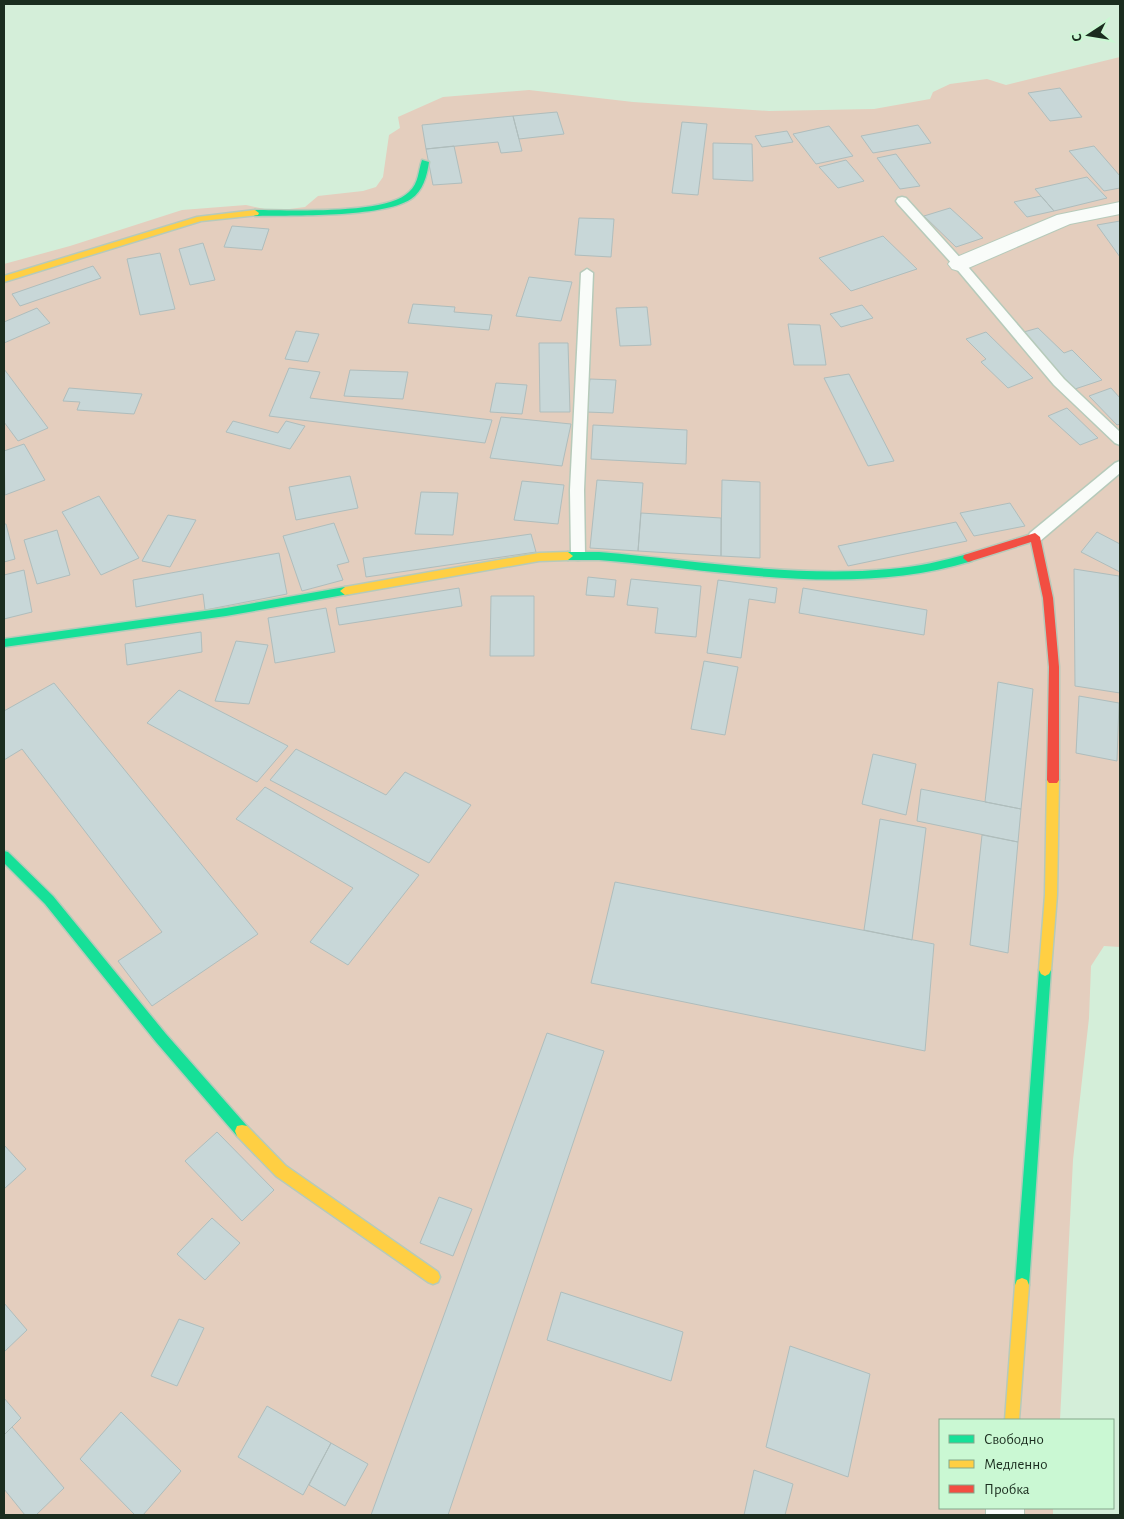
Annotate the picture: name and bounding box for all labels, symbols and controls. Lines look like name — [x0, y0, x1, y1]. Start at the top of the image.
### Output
north arrow — [1064, 10, 1114, 60]
text: С — [1070, 32, 1085, 43]
legend — [939, 1419, 1114, 1509]
text: Свободно — [984, 1432, 1044, 1447]
text: Медленно — [984, 1457, 1048, 1472]
text: Пробка — [984, 1482, 1030, 1497]

